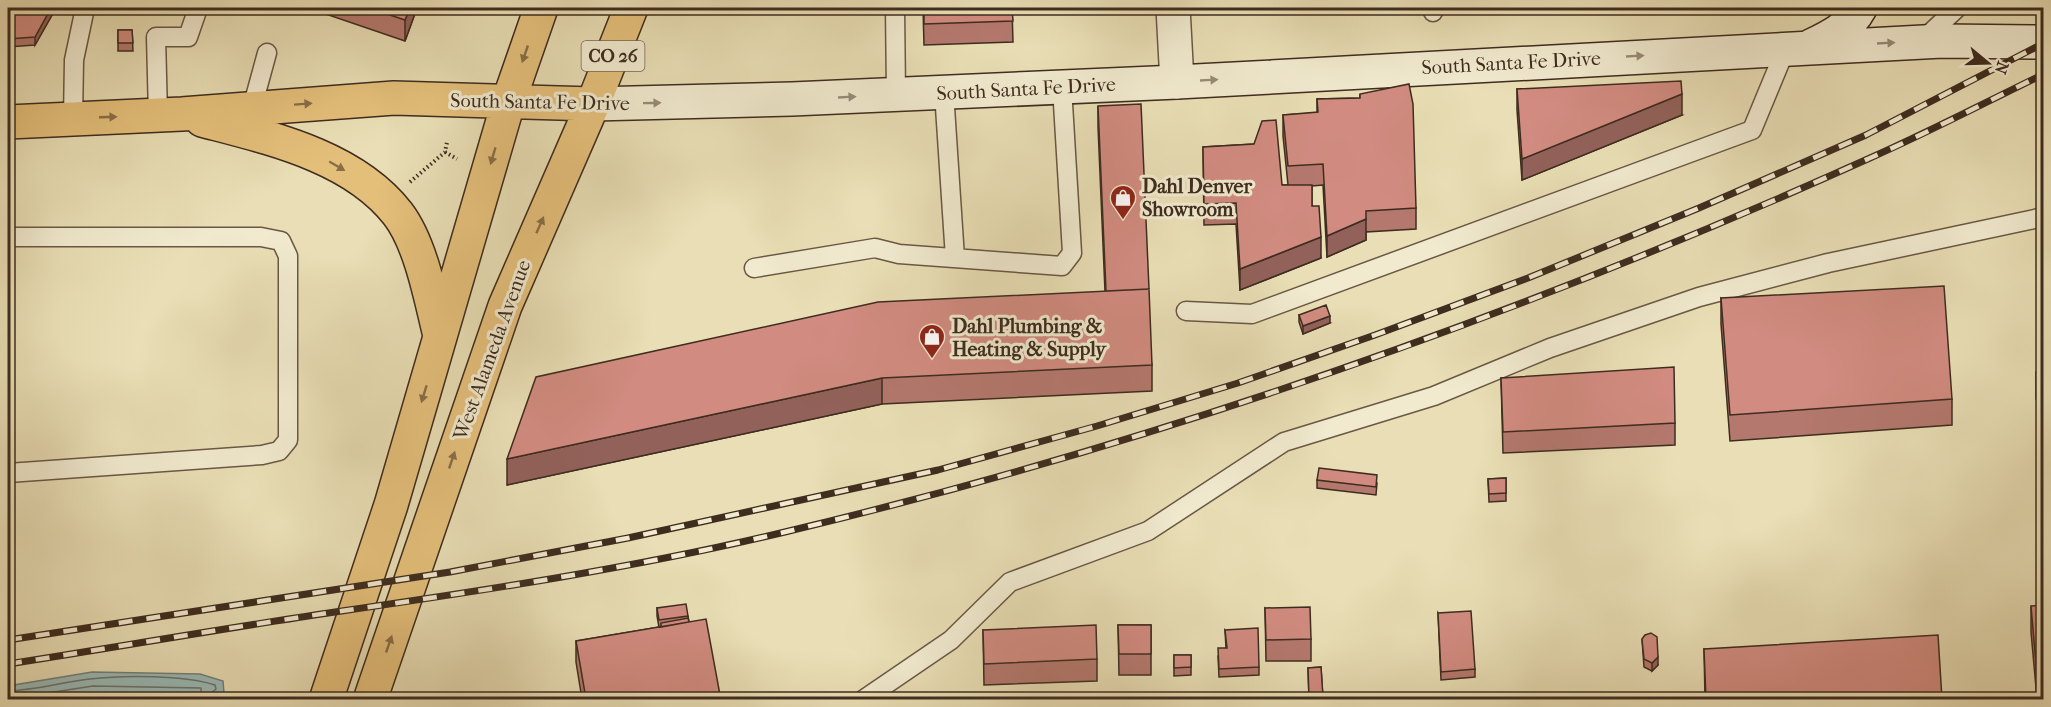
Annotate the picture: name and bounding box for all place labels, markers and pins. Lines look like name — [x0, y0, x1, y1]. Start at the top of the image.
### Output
place label: Dahl Denver Showroom — [1142, 175, 1252, 221]
shop icon: Dahl Denver Showroom — [1108, 183, 1138, 221]
place label: Dahl Plumbing & Heating & Supply — [952, 315, 1107, 361]
shop icon: Dahl Plumbing & Heating & Supply — [917, 322, 947, 360]

